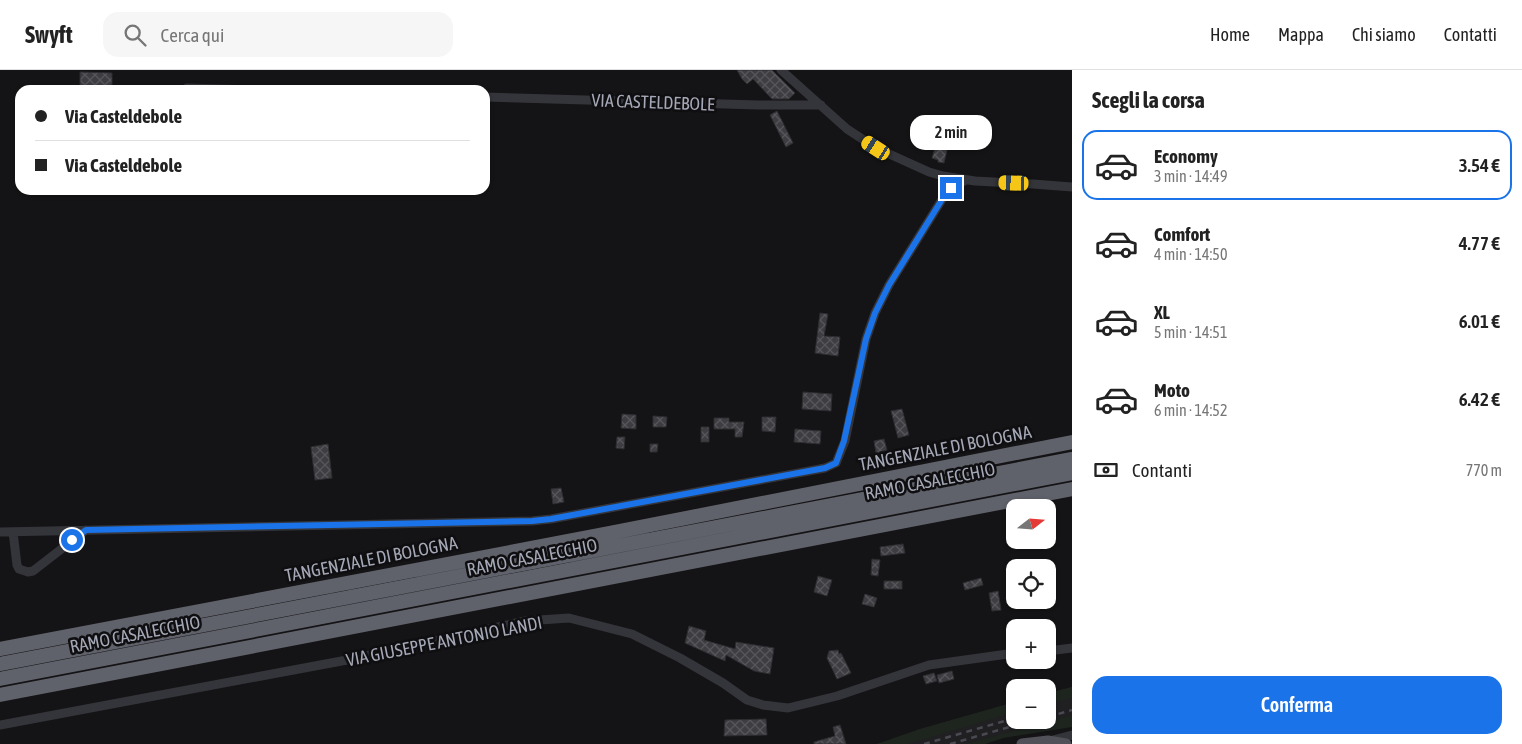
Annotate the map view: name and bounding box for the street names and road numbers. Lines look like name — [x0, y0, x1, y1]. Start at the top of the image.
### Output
street label: VIA CASTELDEBOLE — [591, 89, 715, 115]
street label: TANGENZIALE DI BOLOGNA — [857, 421, 1033, 475]
street label: RAMO CASALECCHIO — [863, 458, 997, 504]
street label: TANGENZIALE DI BOLOGNA — [283, 532, 459, 586]
street label: RAMO CASALECCHIO — [465, 534, 599, 580]
street label: RAMO CASALECCHIO — [68, 611, 202, 657]
street label: VIA GIUSEPPE ANTONIO LANDI — [344, 612, 544, 670]

